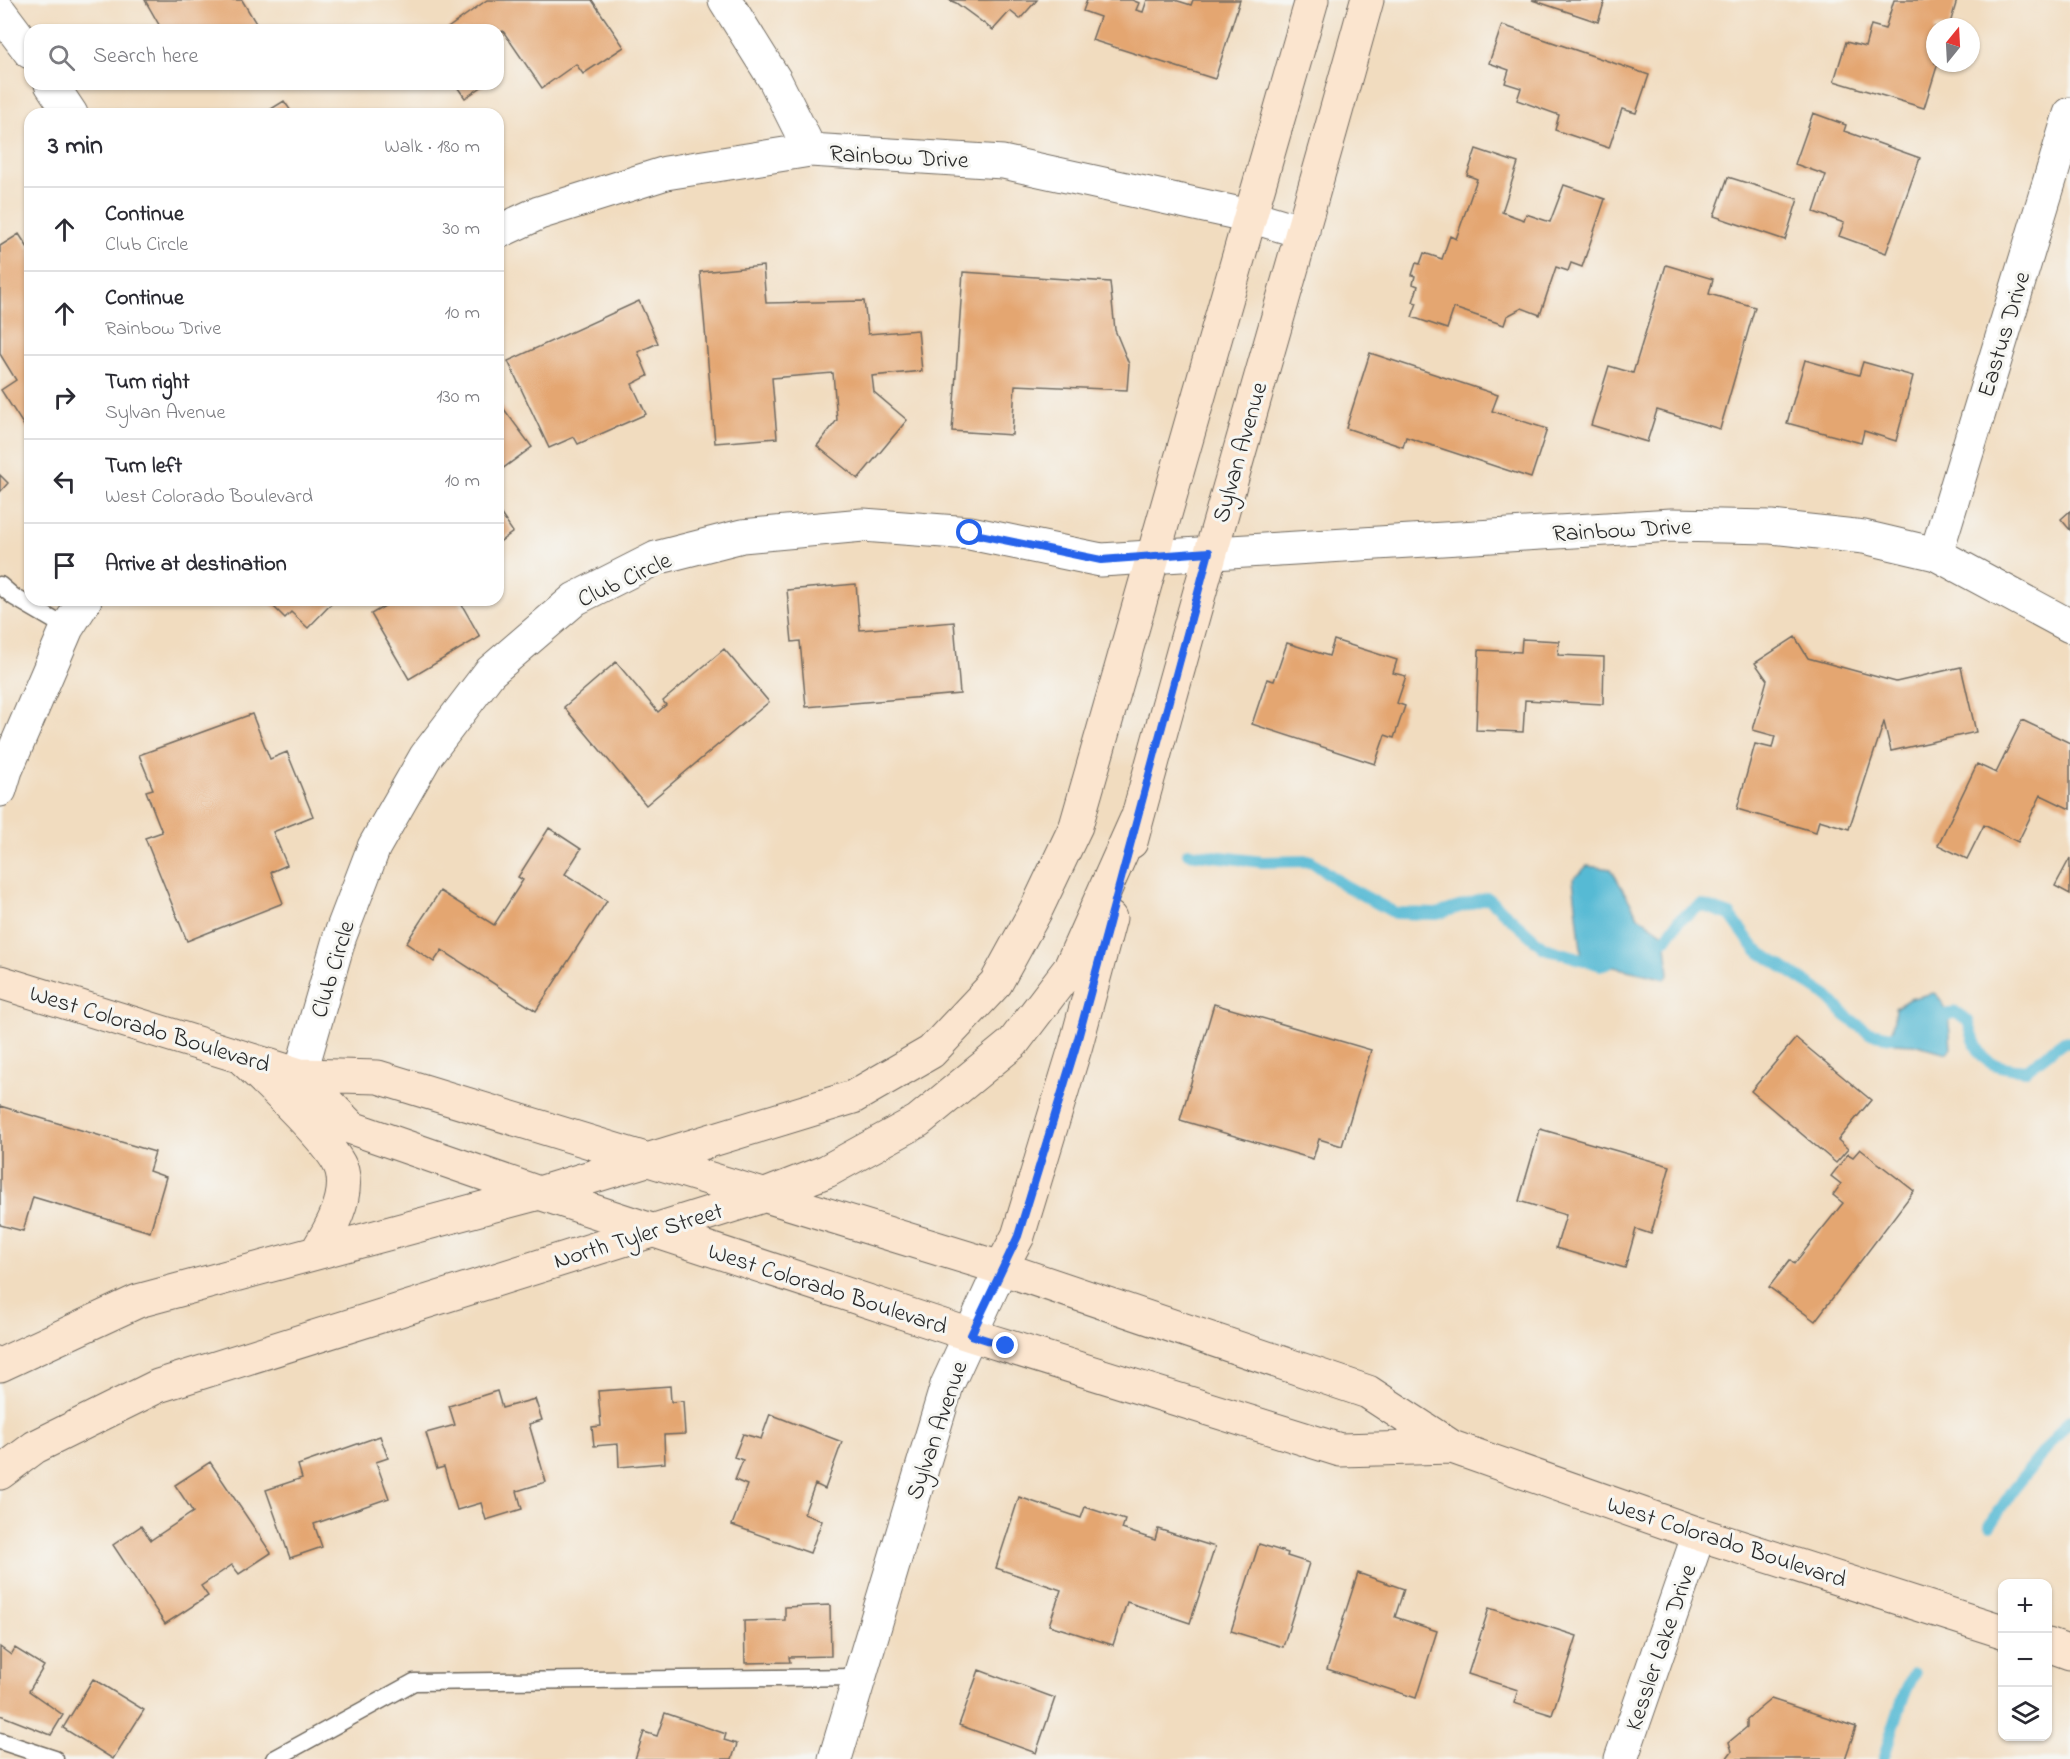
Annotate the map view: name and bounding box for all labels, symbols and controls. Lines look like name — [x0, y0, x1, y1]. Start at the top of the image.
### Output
north arrow — [1926, 18, 1980, 72]
search box — [24, 24, 504, 90]
icon: search — [45, 41, 78, 74]
text: Search here — [93, 41, 198, 73]
text: 3 min — [48, 128, 103, 166]
text: Walk · 180 m — [384, 133, 480, 162]
street label: Rainbow Drive — [828, 137, 970, 180]
text: Continue — [105, 199, 184, 231]
icon: ahead — [48, 213, 81, 246]
text: 30 m — [443, 215, 480, 244]
text: Club Circle — [105, 231, 188, 260]
street label: Eastus Drive — [1970, 267, 2041, 402]
text: Continue — [105, 283, 184, 315]
icon: ahead — [48, 297, 81, 330]
text: 10 m — [444, 299, 480, 328]
text: Rainbow Drive — [105, 315, 221, 344]
text: Turn right — [105, 367, 190, 399]
street label: Sylvan Avenue — [1205, 378, 1279, 527]
icon: right — [48, 381, 81, 414]
text: 130 m — [436, 383, 480, 412]
text: Sylvan Avenue — [105, 399, 226, 428]
text: Turn left — [105, 451, 182, 483]
icon: left — [48, 465, 81, 498]
text: 10 m — [444, 467, 480, 496]
text: West Colorado Boulevard — [105, 483, 313, 512]
street label: Rainbow Drive — [1552, 510, 1693, 553]
route start — [956, 519, 982, 545]
street label: Club Circle — [572, 544, 678, 618]
icon: arrive — [48, 549, 81, 582]
text: Arrive at destination — [105, 549, 287, 581]
street label: Club Circle — [303, 917, 366, 1023]
street label: West Colorado Boulevard — [25, 977, 274, 1084]
street label: North Tyler Street — [550, 1195, 728, 1281]
street label: West Colorado Boulevard — [703, 1235, 952, 1346]
route end — [992, 1332, 1018, 1358]
street label: Sylvan Avenue — [898, 1357, 979, 1505]
street label: West Colorado Boulevard — [1602, 1488, 1851, 1599]
street label: Kessler Lake Drive — [1617, 1559, 1707, 1736]
map controls — [1998, 1579, 2052, 1741]
button: + — [1998, 1579, 2052, 1633]
button: − — [1998, 1633, 2052, 1687]
button: layers — [1998, 1687, 2052, 1741]

